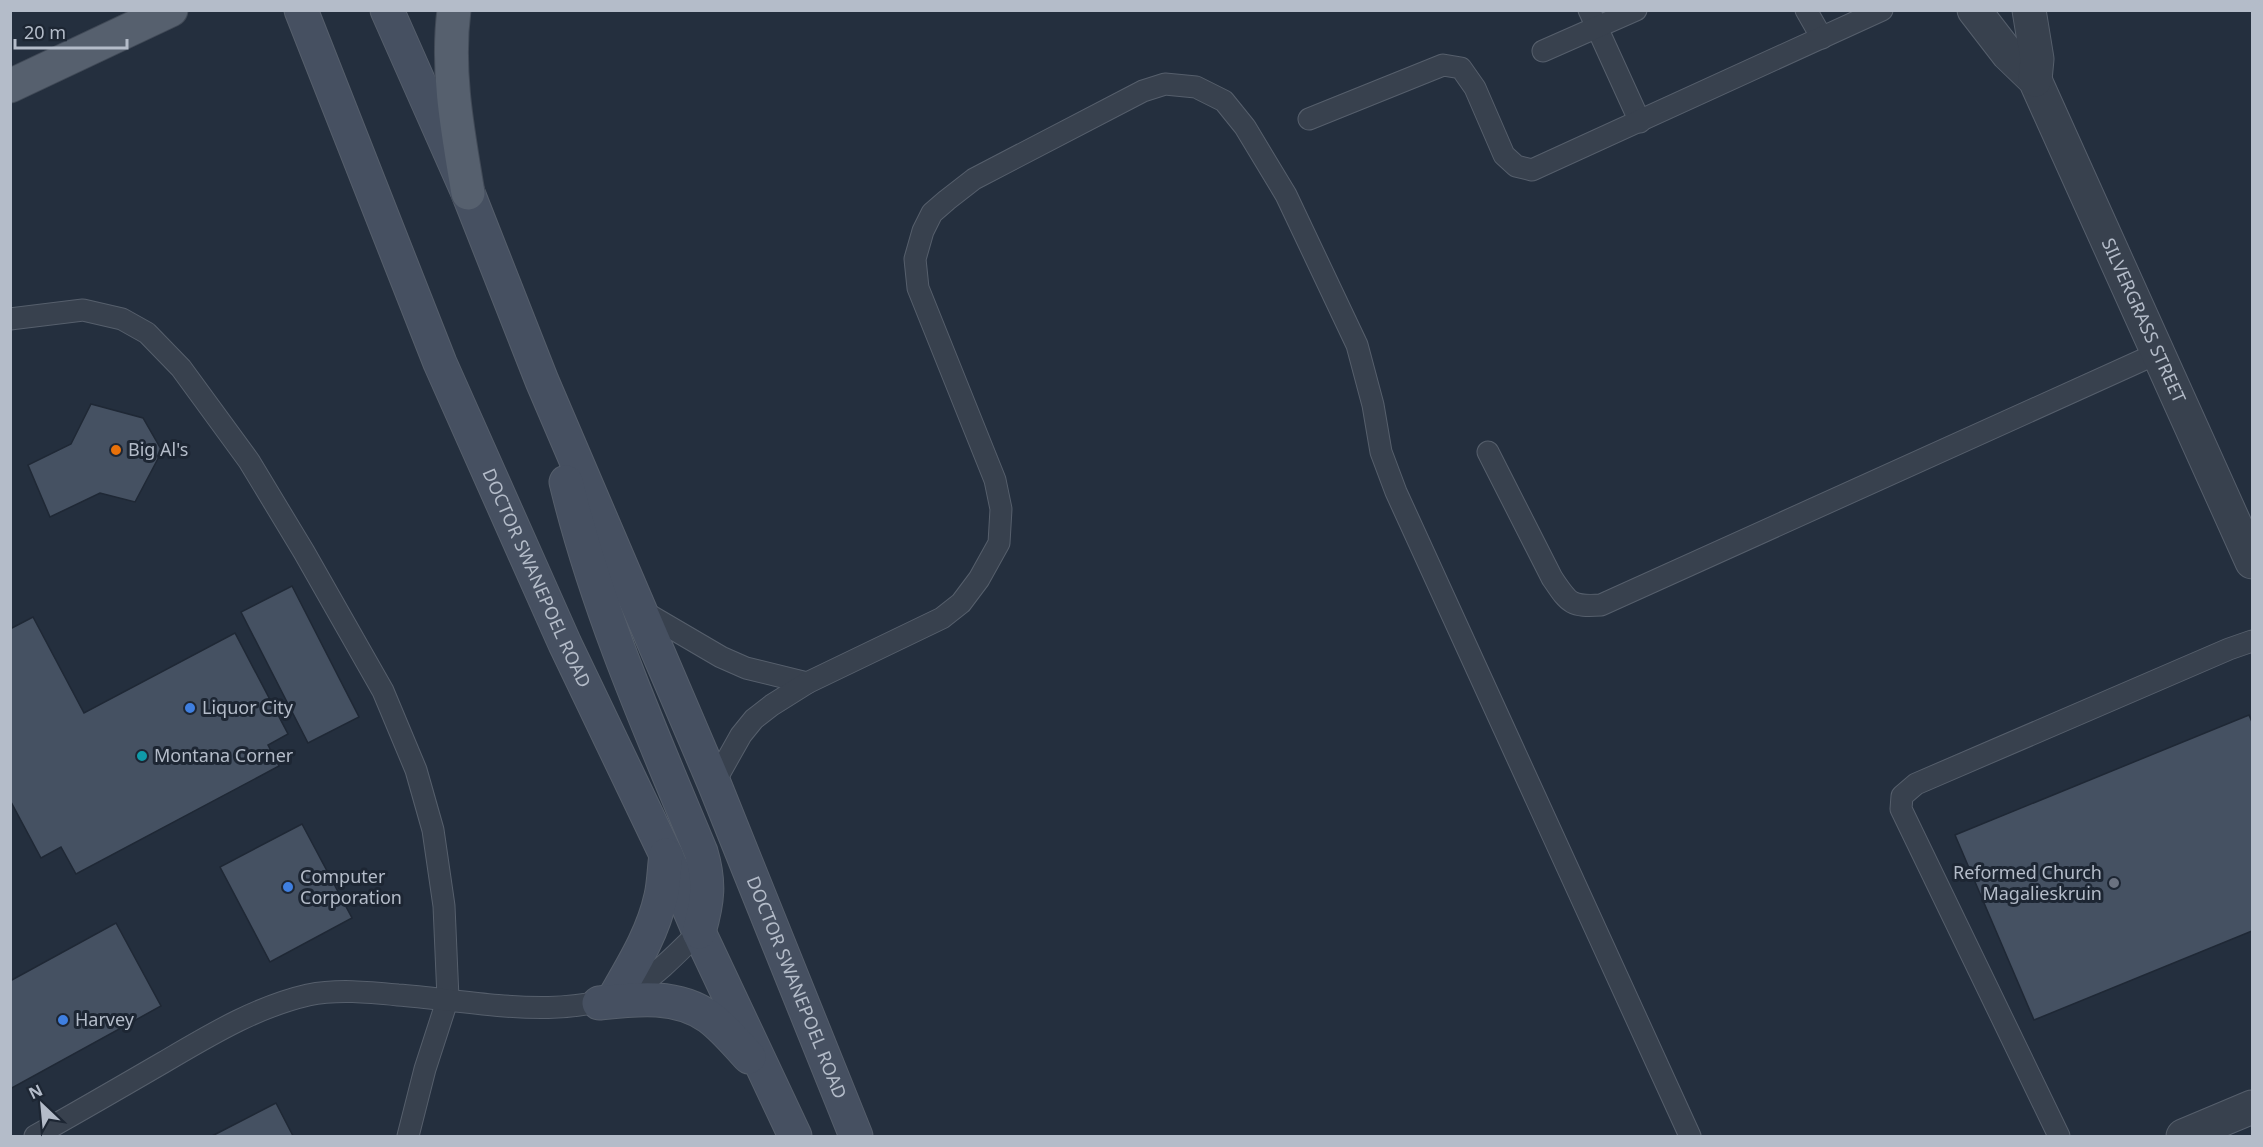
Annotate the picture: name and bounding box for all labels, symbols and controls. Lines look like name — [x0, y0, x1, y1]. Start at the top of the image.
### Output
scale bar — [15, 12, 128, 50]
text: 20 m — [24, 20, 66, 44]
street label: SILVERGRASS STREET — [2097, 234, 2192, 407]
place label: Big Al's — [128, 437, 188, 461]
marker: Big Al's — [109, 443, 123, 457]
street label: DOCTOR SWANEPOEL ROAD — [477, 464, 597, 691]
place label: Liquor City — [202, 695, 294, 719]
marker: Liquor City — [183, 701, 197, 715]
place label: Montana Corner — [154, 743, 294, 767]
marker: Montana Corner — [135, 749, 149, 763]
place label: Reformed Church Magalieskruin — [1953, 860, 2102, 905]
place label: Computer Corporation — [300, 864, 402, 909]
street label: DOCTOR SWANEPOEL ROAD — [742, 872, 853, 1102]
marker: Reformed Church Magalieskruin — [2107, 876, 2121, 890]
marker: Computer Corporation — [281, 880, 295, 894]
place label: Harvey — [75, 1007, 135, 1031]
marker: Harvey — [56, 1013, 70, 1027]
north arrow — [12, 1075, 72, 1135]
text: N — [25, 1079, 46, 1104]

